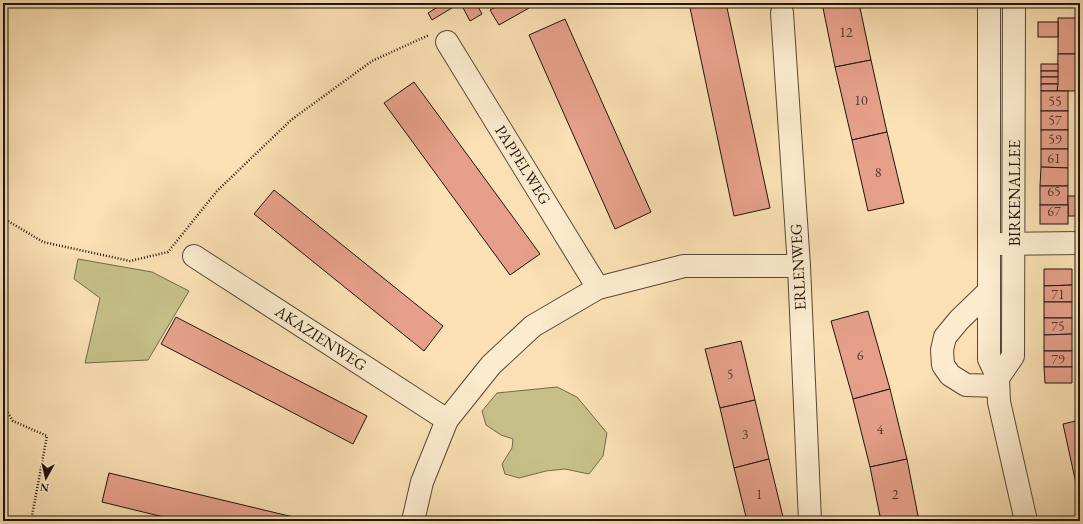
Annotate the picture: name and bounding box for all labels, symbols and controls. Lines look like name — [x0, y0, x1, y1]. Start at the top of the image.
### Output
house number: 12 — [839, 23, 853, 41]
house number: 10 — [854, 91, 868, 109]
house number: 55 — [1048, 92, 1062, 110]
house number: 57 — [1048, 111, 1062, 129]
street label: PAPPELWEG — [490, 121, 556, 209]
house number: 59 — [1048, 130, 1062, 148]
street label: BIRKENALLEE — [1004, 140, 1025, 246]
house number: 61 — [1047, 149, 1061, 167]
house number: 8 — [875, 163, 882, 181]
house number: 65 — [1047, 182, 1061, 200]
house number: 67 — [1047, 202, 1061, 220]
street label: ERLENWEG — [785, 223, 811, 311]
house number: 71 — [1051, 285, 1065, 303]
street label: AKAZIENWEG — [270, 300, 371, 376]
house number: 75 — [1051, 317, 1065, 335]
house number: 6 — [857, 346, 864, 364]
house number: 79 — [1051, 350, 1065, 368]
house number: 5 — [727, 365, 733, 383]
house number: 4 — [877, 420, 884, 438]
house number: 3 — [742, 425, 749, 443]
north arrow — [26, 458, 66, 498]
text: N — [39, 480, 50, 495]
house number: 1 — [756, 485, 762, 503]
house number: 2 — [892, 485, 899, 503]

